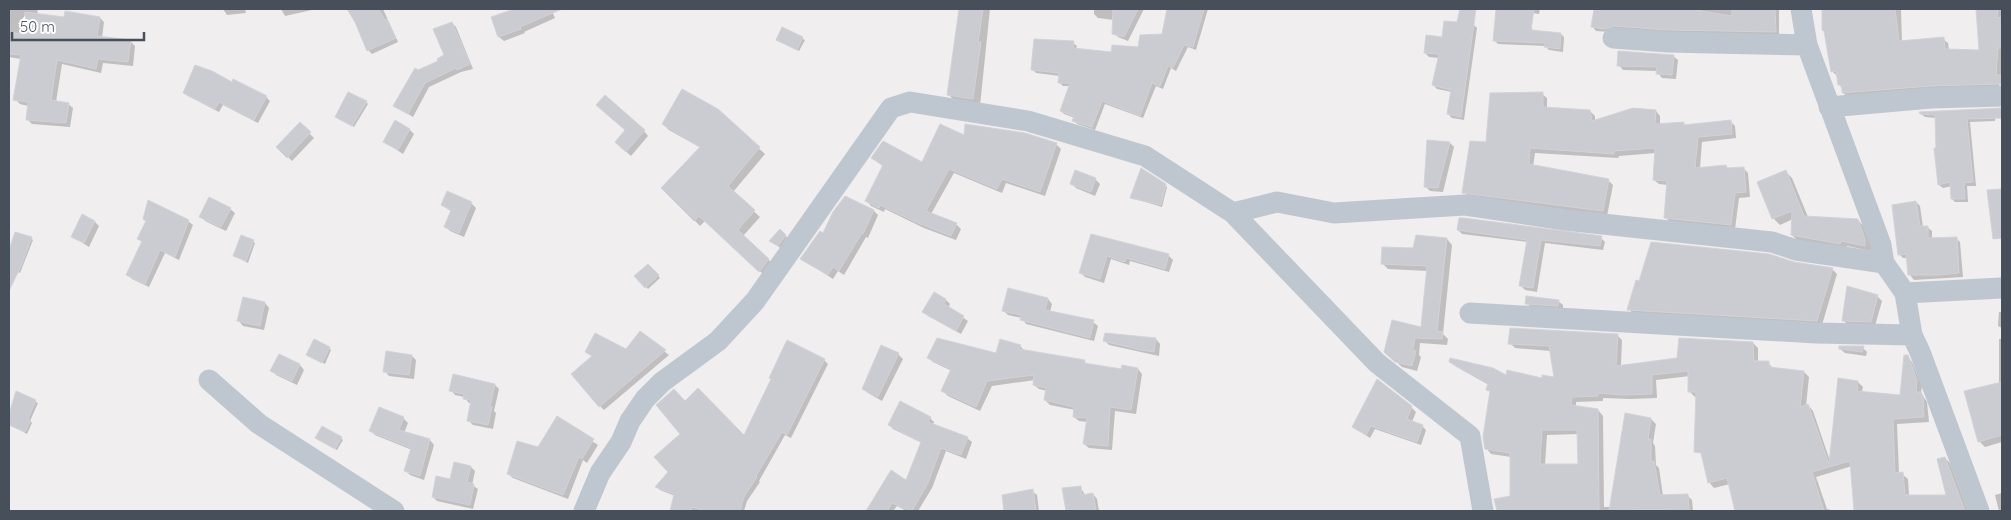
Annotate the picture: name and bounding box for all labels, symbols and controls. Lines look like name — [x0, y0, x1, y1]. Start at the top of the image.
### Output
scale bar — [12, 10, 145, 42]
text: 50 m — [20, 17, 55, 36]

